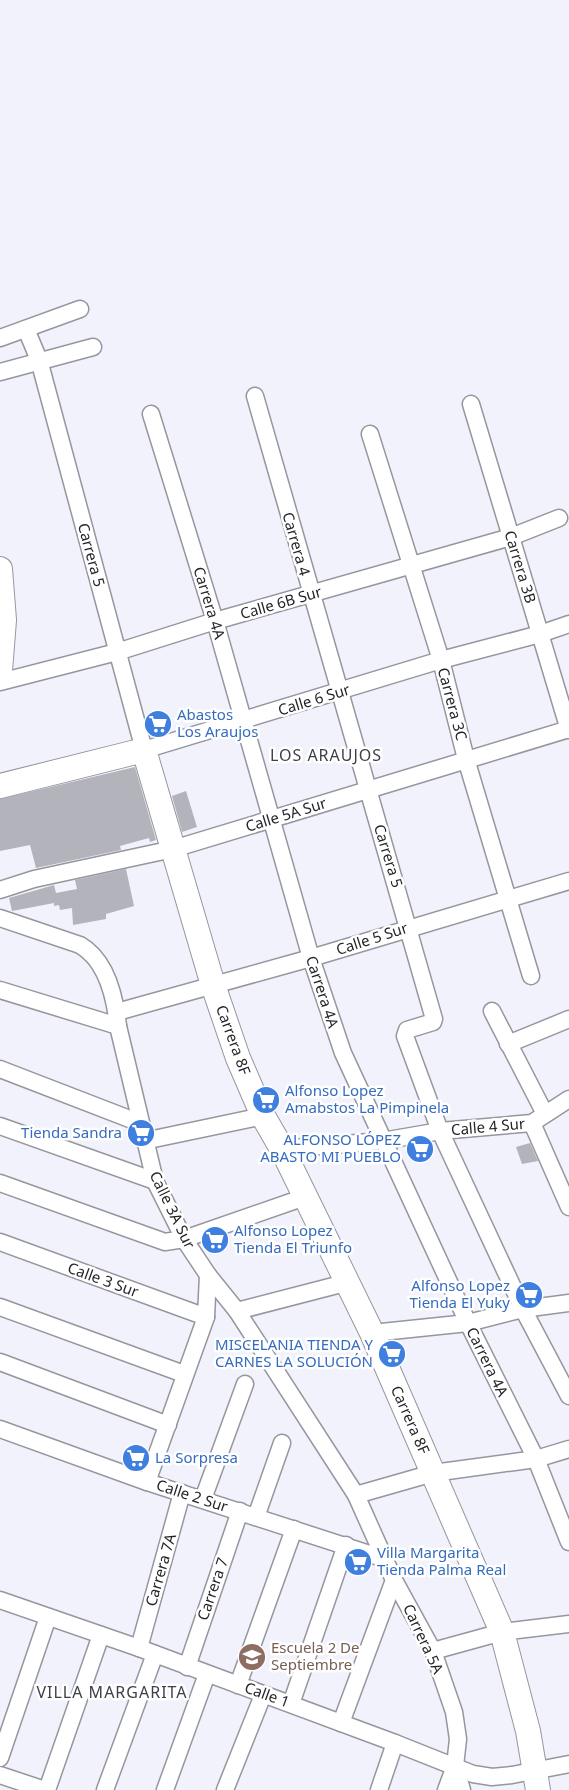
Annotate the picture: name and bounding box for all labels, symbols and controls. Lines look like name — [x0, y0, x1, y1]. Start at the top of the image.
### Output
street label: Carrera 4 — [278, 510, 316, 578]
street label: Carrera 5 — [74, 521, 110, 589]
street label: Carrera 3B — [500, 528, 541, 605]
street label: Carrera 4A — [189, 564, 231, 642]
street label: Calle 6B Sur — [238, 581, 324, 623]
street label: Carrera 3C — [434, 665, 472, 743]
street label: Calle 6 Sur — [275, 679, 352, 719]
place label: Abastos Los Araujos — [177, 704, 258, 741]
supermarket icon: Abastos Los Araujos — [143, 709, 173, 739]
district label: LOS ARAUJOS — [270, 744, 382, 766]
street label: Calle 5A Sur — [243, 792, 329, 836]
street label: Carrera 5 — [370, 822, 408, 890]
street label: Calle 5 Sur — [333, 917, 410, 959]
street label: Carrera 4A — [302, 953, 344, 1031]
street label: Carrera 8F — [212, 1002, 256, 1078]
place label: Alfonso Lopez Amabstos La Pimpinela — [285, 1080, 449, 1117]
supermarket icon: Alfonso Lopez Amabstos La Pimpinela — [251, 1085, 281, 1115]
street label: Calle 4 Sur — [450, 1113, 526, 1139]
supermarket icon: Tienda Sandra — [126, 1118, 156, 1148]
place label: Tienda Sandra — [21, 1122, 122, 1142]
place label: ALFONSO LÓPEZ ABASTO MI PUEBLO — [260, 1129, 401, 1166]
supermarket icon: ALFONSO LÓPEZ ABASTO MI PUEBLO — [405, 1134, 435, 1164]
street label: Calle 3A Sur — [146, 1168, 200, 1252]
place label: Alfonso Lopez Tienda El Triunfo — [234, 1220, 352, 1257]
supermarket icon: Alfonso Lopez Tienda El Triunfo — [200, 1225, 230, 1255]
street label: Calle 3 Sur — [65, 1257, 142, 1301]
place label: Alfonso Lopez Tienda El Yuky — [409, 1275, 510, 1312]
supermarket icon: Alfonso Lopez Tienda El Yuky — [514, 1280, 544, 1310]
street label: Carrera 4A — [463, 1324, 513, 1400]
place label: MISCELANIA TIENDA Y CARNES LA SOLUCIÓN — [215, 1334, 374, 1371]
supermarket icon: MISCELANIA TIENDA Y CARNES LA SOLUCIÓN — [377, 1339, 407, 1369]
street label: Carrera 8F — [387, 1382, 435, 1457]
supermarket icon: La Sorpresa — [121, 1443, 151, 1473]
place label: La Sorpresa — [155, 1447, 238, 1467]
street label: Calle 2 Sur — [154, 1474, 231, 1516]
street label: Carrera 7A — [140, 1531, 180, 1608]
place label: Villa Margarita Tienda Palma Real — [377, 1542, 506, 1579]
supermarket icon: Villa Margarita Tienda Palma Real — [343, 1547, 373, 1577]
street label: Carrera 7 — [192, 1555, 232, 1623]
street label: Carrera 5A — [399, 1600, 449, 1677]
place label: Escuela 2 De Septiembre — [271, 1637, 360, 1674]
school or university icon: Escuela 2 De Septiembre — [237, 1642, 267, 1672]
street label: Calle 1 — [242, 1677, 293, 1711]
district label: VILLA MARGARITA — [36, 1681, 188, 1703]

